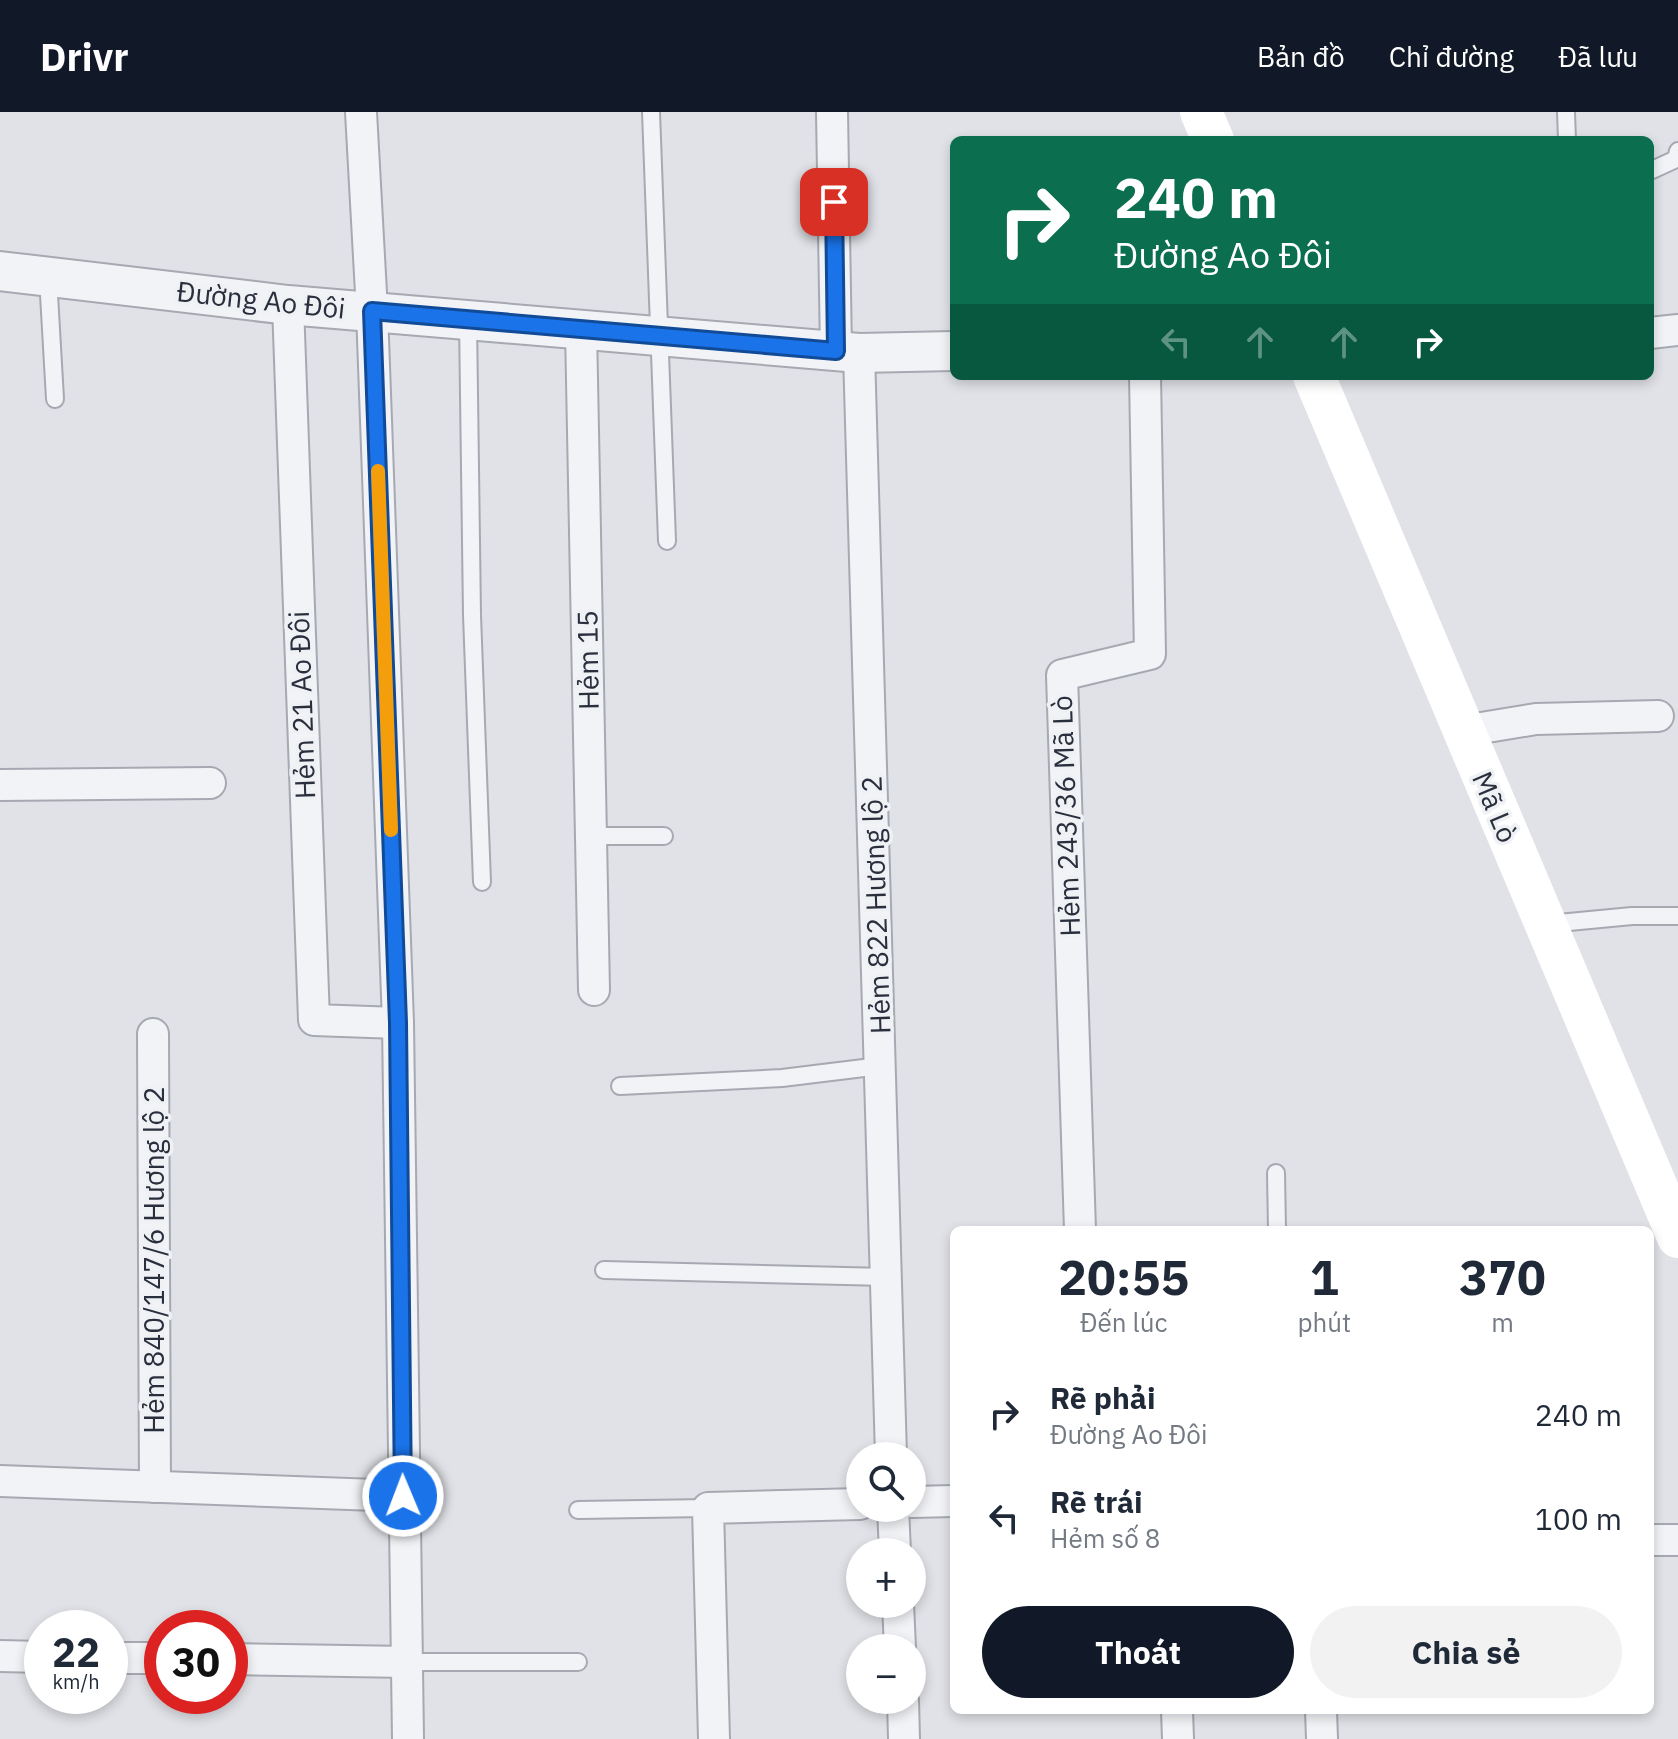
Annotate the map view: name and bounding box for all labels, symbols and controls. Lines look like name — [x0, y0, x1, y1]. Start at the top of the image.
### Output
text: Drivr — [40, 32, 129, 81]
text: Bản đồ — [1257, 38, 1345, 75]
text: Chỉ đường — [1389, 38, 1514, 75]
text: Đã lưu — [1558, 38, 1638, 75]
text: 240 m — [1114, 161, 1278, 233]
pin — [800, 168, 868, 236]
icon: right — [982, 168, 1086, 272]
icon: arrive — [812, 180, 856, 224]
text: Đường Ao Đôi — [1114, 231, 1332, 278]
street label: Đường Ao Đôi — [175, 272, 347, 327]
icon: left — [1154, 320, 1198, 364]
icon: ahead — [1238, 320, 1282, 364]
icon: ahead — [1322, 320, 1366, 364]
icon: right — [1406, 320, 1450, 364]
street label: Hẻm 21 Ao Đôi — [280, 610, 323, 800]
street label: Hẻm 15 — [568, 610, 607, 710]
street label: Hẻm 243/36 Mã Lò — [1043, 695, 1088, 937]
street label: Mã Lò — [1464, 766, 1527, 848]
street label: Hẻm 822 Hương lộ 2 — [852, 775, 899, 1035]
street label: Hẻm 840/147/6 Hương lộ 2 — [135, 1086, 172, 1434]
text: 20:55 — [1058, 1246, 1189, 1308]
text: 1 — [1310, 1246, 1339, 1308]
text: 370 — [1459, 1246, 1546, 1308]
text: Đến lúc — [1080, 1305, 1168, 1339]
text: phút — [1297, 1305, 1351, 1339]
text: m — [1491, 1305, 1514, 1339]
text: Rẽ phải — [1050, 1378, 1155, 1417]
icon: right — [982, 1392, 1026, 1436]
text: 240 m — [1535, 1395, 1622, 1434]
text: Đường Ao Đôi — [1050, 1417, 1207, 1451]
map controls — [846, 1442, 926, 1714]
button: search — [846, 1442, 926, 1522]
position arrow — [361, 1454, 445, 1538]
text: Rẽ trái — [1050, 1482, 1143, 1521]
icon: left — [982, 1496, 1026, 1540]
text: 100 m — [1535, 1499, 1622, 1538]
text: Hẻm số 8 — [1050, 1521, 1160, 1555]
button: + — [846, 1538, 926, 1618]
button: Thoát — [982, 1606, 1294, 1698]
button: Chia sẻ — [1310, 1606, 1622, 1698]
speed limit sign: 30 — [144, 1610, 248, 1714]
text: 22 — [52, 1626, 100, 1678]
button: − — [846, 1634, 926, 1714]
text: km/h — [52, 1668, 100, 1695]

